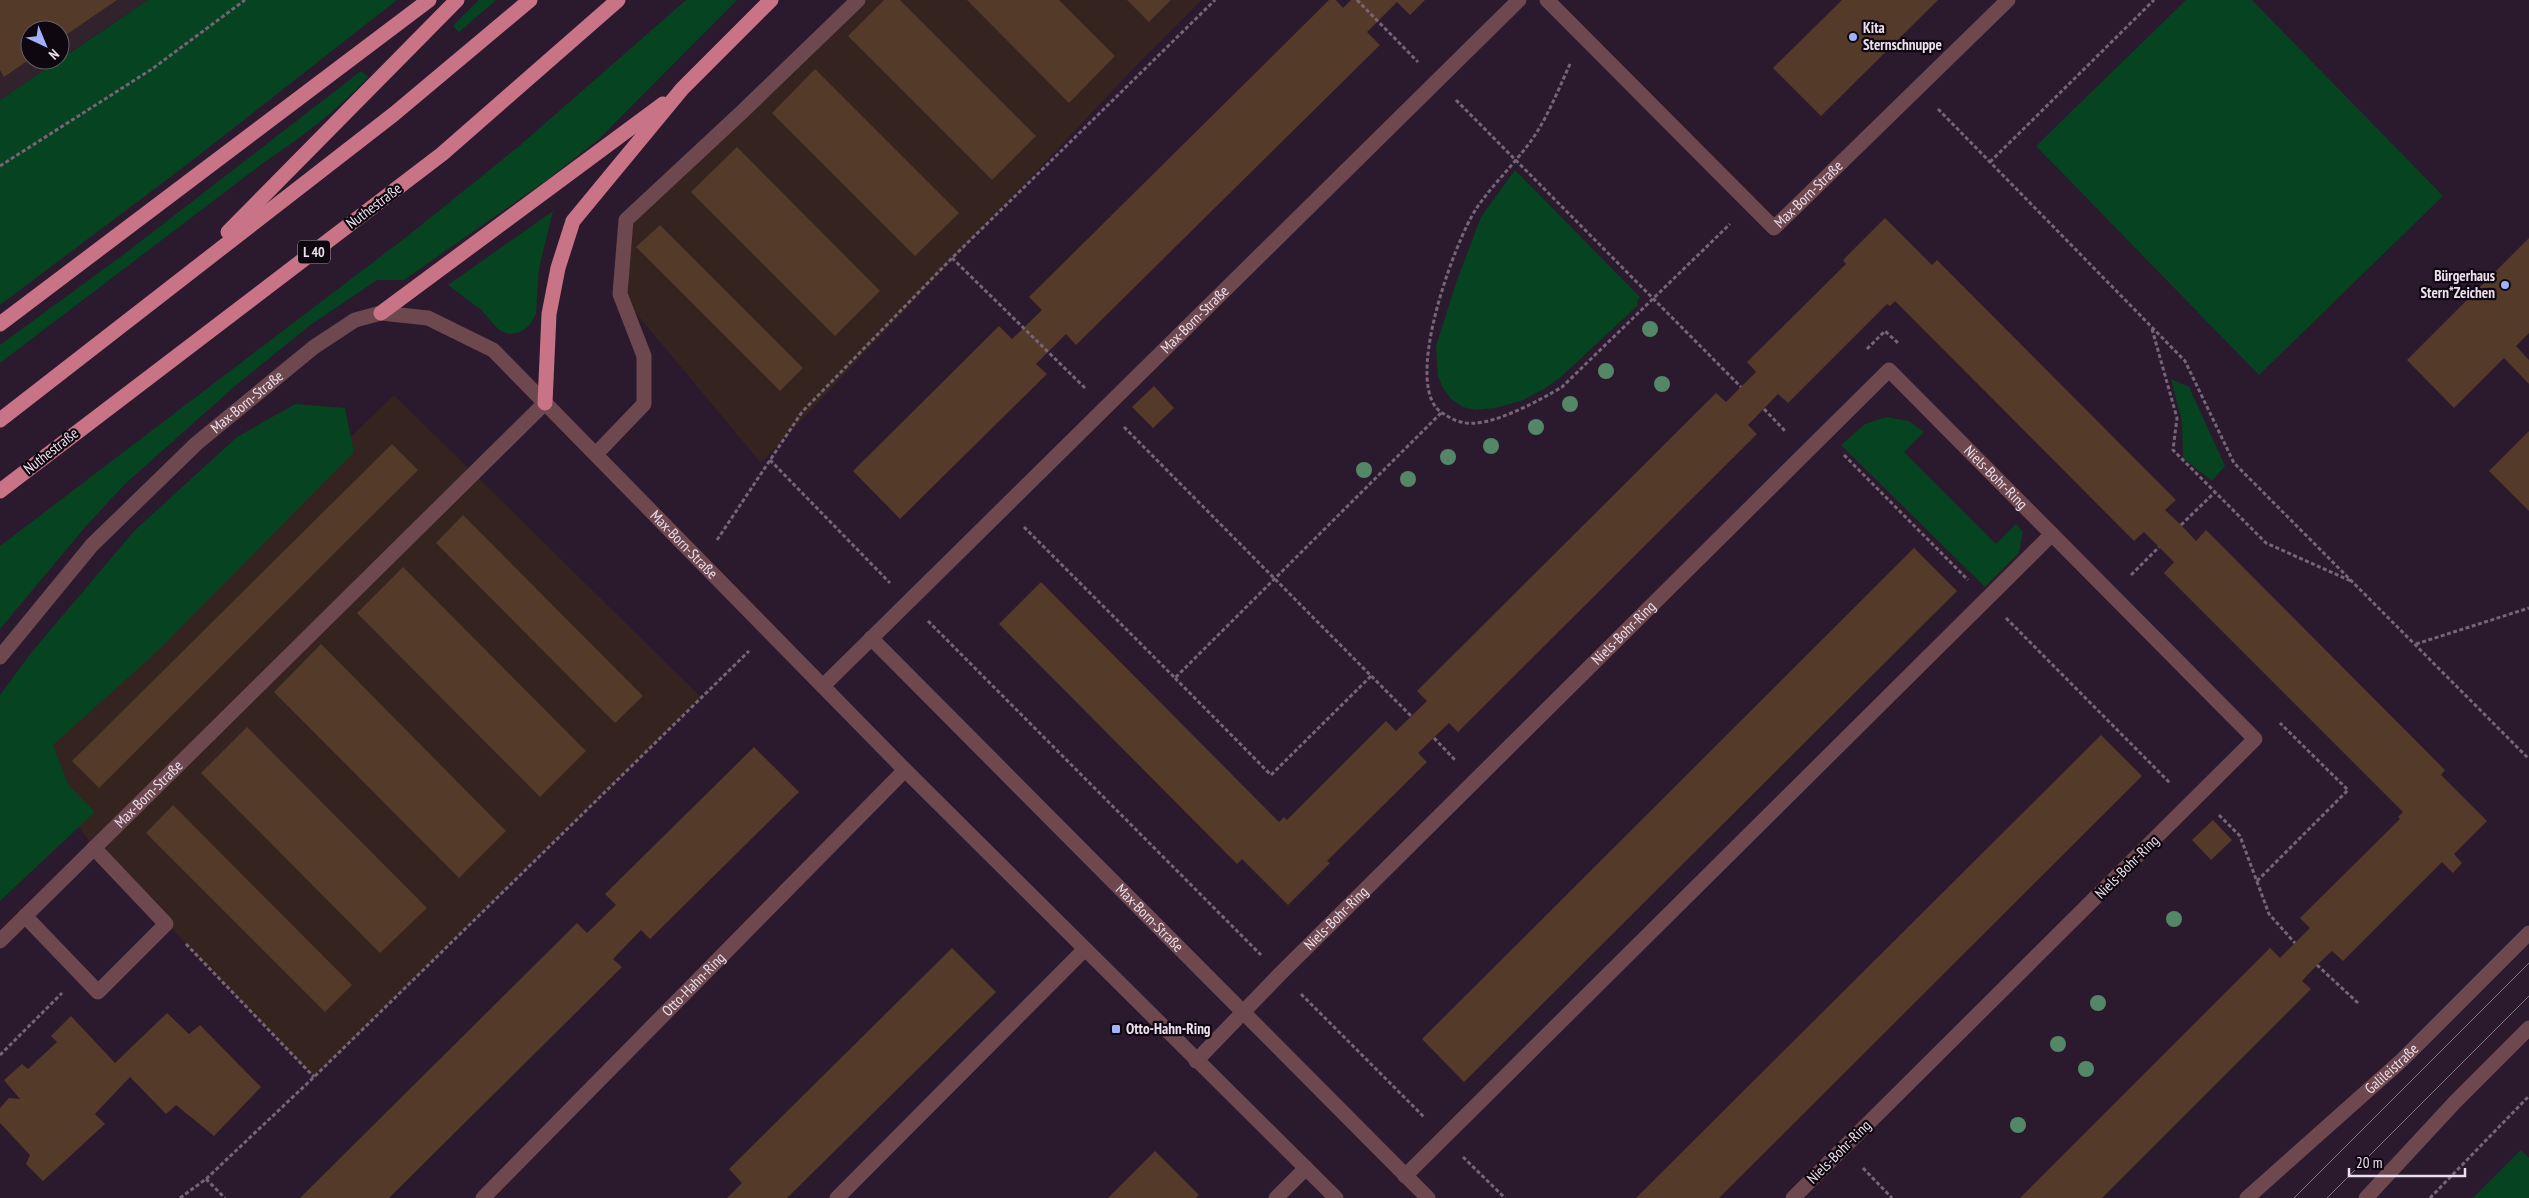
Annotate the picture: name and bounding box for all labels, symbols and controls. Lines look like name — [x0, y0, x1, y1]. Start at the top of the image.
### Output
place label: Kita Sternschnuppe — [1863, 18, 1942, 54]
north arrow — [20, 20, 70, 70]
marker: Kita Sternschnuppe — [1847, 31, 1859, 43]
text: N — [45, 45, 63, 63]
street label: Max-Born-Straße — [1770, 156, 1847, 232]
street label: Nuthestraße — [342, 179, 405, 233]
road number: L 40 — [298, 240, 330, 264]
place label: Bürgerhaus Stern*Zeichen — [2420, 266, 2495, 302]
marker: Bürgerhaus Stern*Zeichen — [2499, 279, 2511, 291]
street label: Max-Born-Straße — [1156, 281, 1233, 357]
street label: Max-Born-Straße — [206, 366, 287, 437]
street label: Nuthestraße — [19, 423, 82, 478]
street label: Niels-Bohr-Ring — [1960, 441, 2032, 513]
street label: Max-Born-Straße — [646, 506, 722, 582]
street label: Niels-Bohr-Ring — [1587, 597, 1659, 669]
street label: Max-Born-Straße — [110, 756, 187, 832]
street label: Niels-Bohr-Ring — [2091, 831, 2163, 903]
street label: Max-Born-Straße — [1112, 880, 1188, 956]
street label: Niels-Bohr-Ring — [1300, 882, 1372, 954]
street label: Otto-Hahn-Ring — [658, 948, 729, 1020]
place label: Otto-Hahn-Ring — [1126, 1019, 1211, 1038]
marker: Otto-Hahn-Ring — [1110, 1023, 1122, 1035]
street label: Galileistraße — [2361, 1039, 2422, 1098]
street label: Niels-Bohr-Ring — [1803, 1116, 1875, 1188]
scale bar — [2349, 1146, 2465, 1178]
text: 20 m — [2356, 1153, 2382, 1172]

